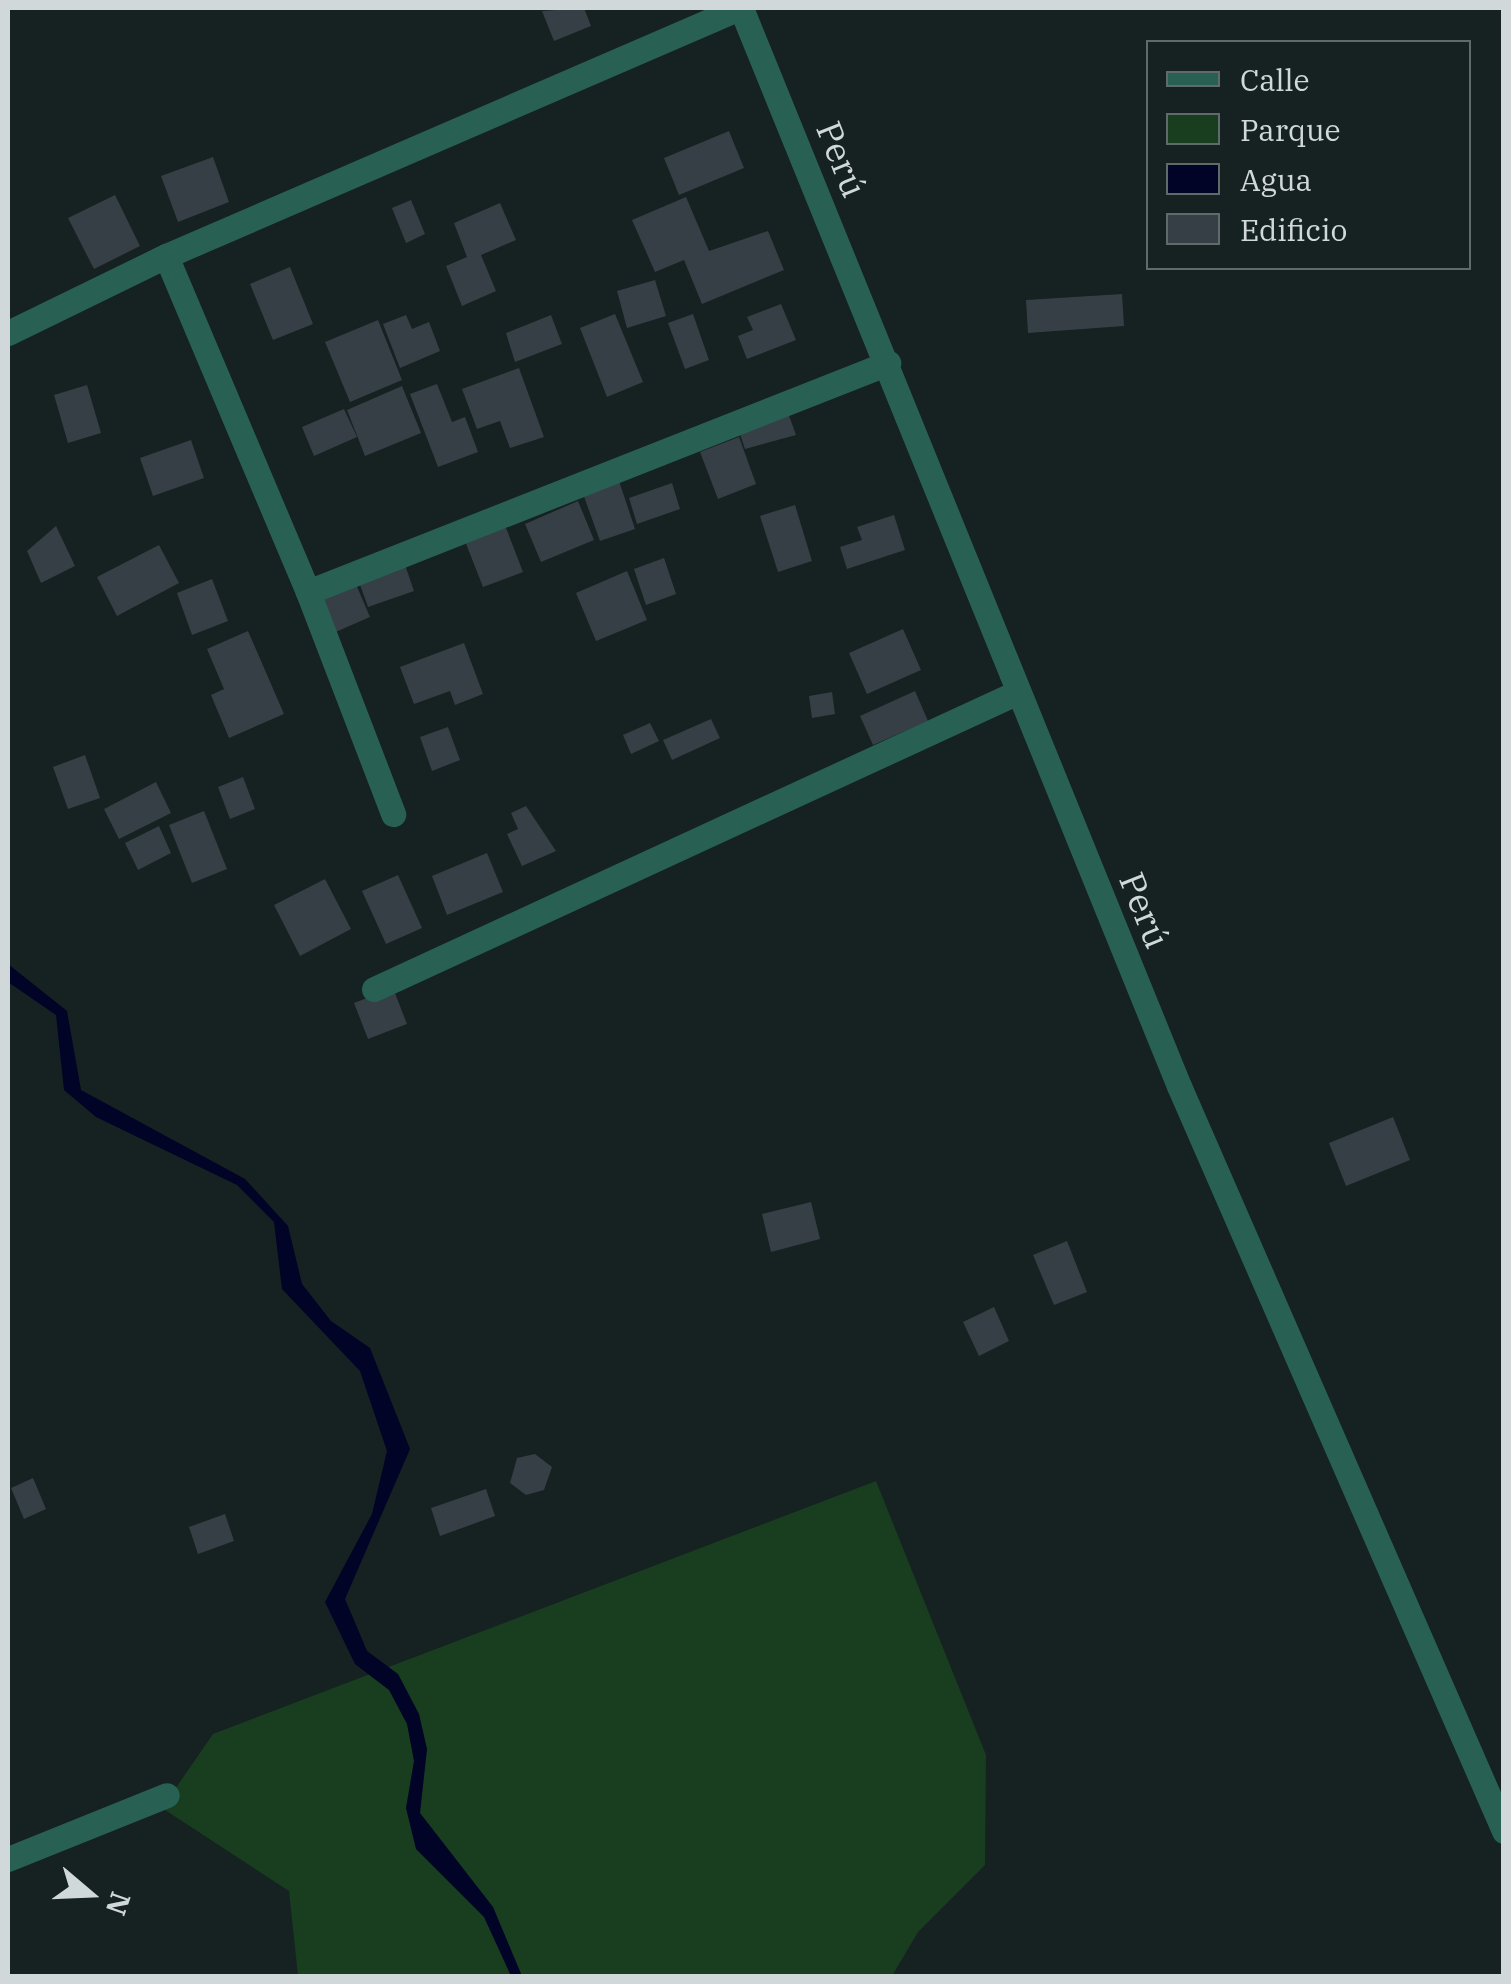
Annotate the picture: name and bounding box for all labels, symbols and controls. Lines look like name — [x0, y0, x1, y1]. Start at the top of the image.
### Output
legend — [1146, 40, 1471, 270]
text: Calle — [1240, 60, 1310, 99]
text: Parque — [1240, 110, 1341, 149]
street label: Perú — [808, 115, 876, 203]
text: Agua — [1240, 160, 1312, 199]
text: Edificio — [1240, 210, 1347, 249]
street label: Perú — [1111, 866, 1179, 954]
north arrow — [40, 1844, 140, 1944]
text: N — [98, 1887, 140, 1920]

